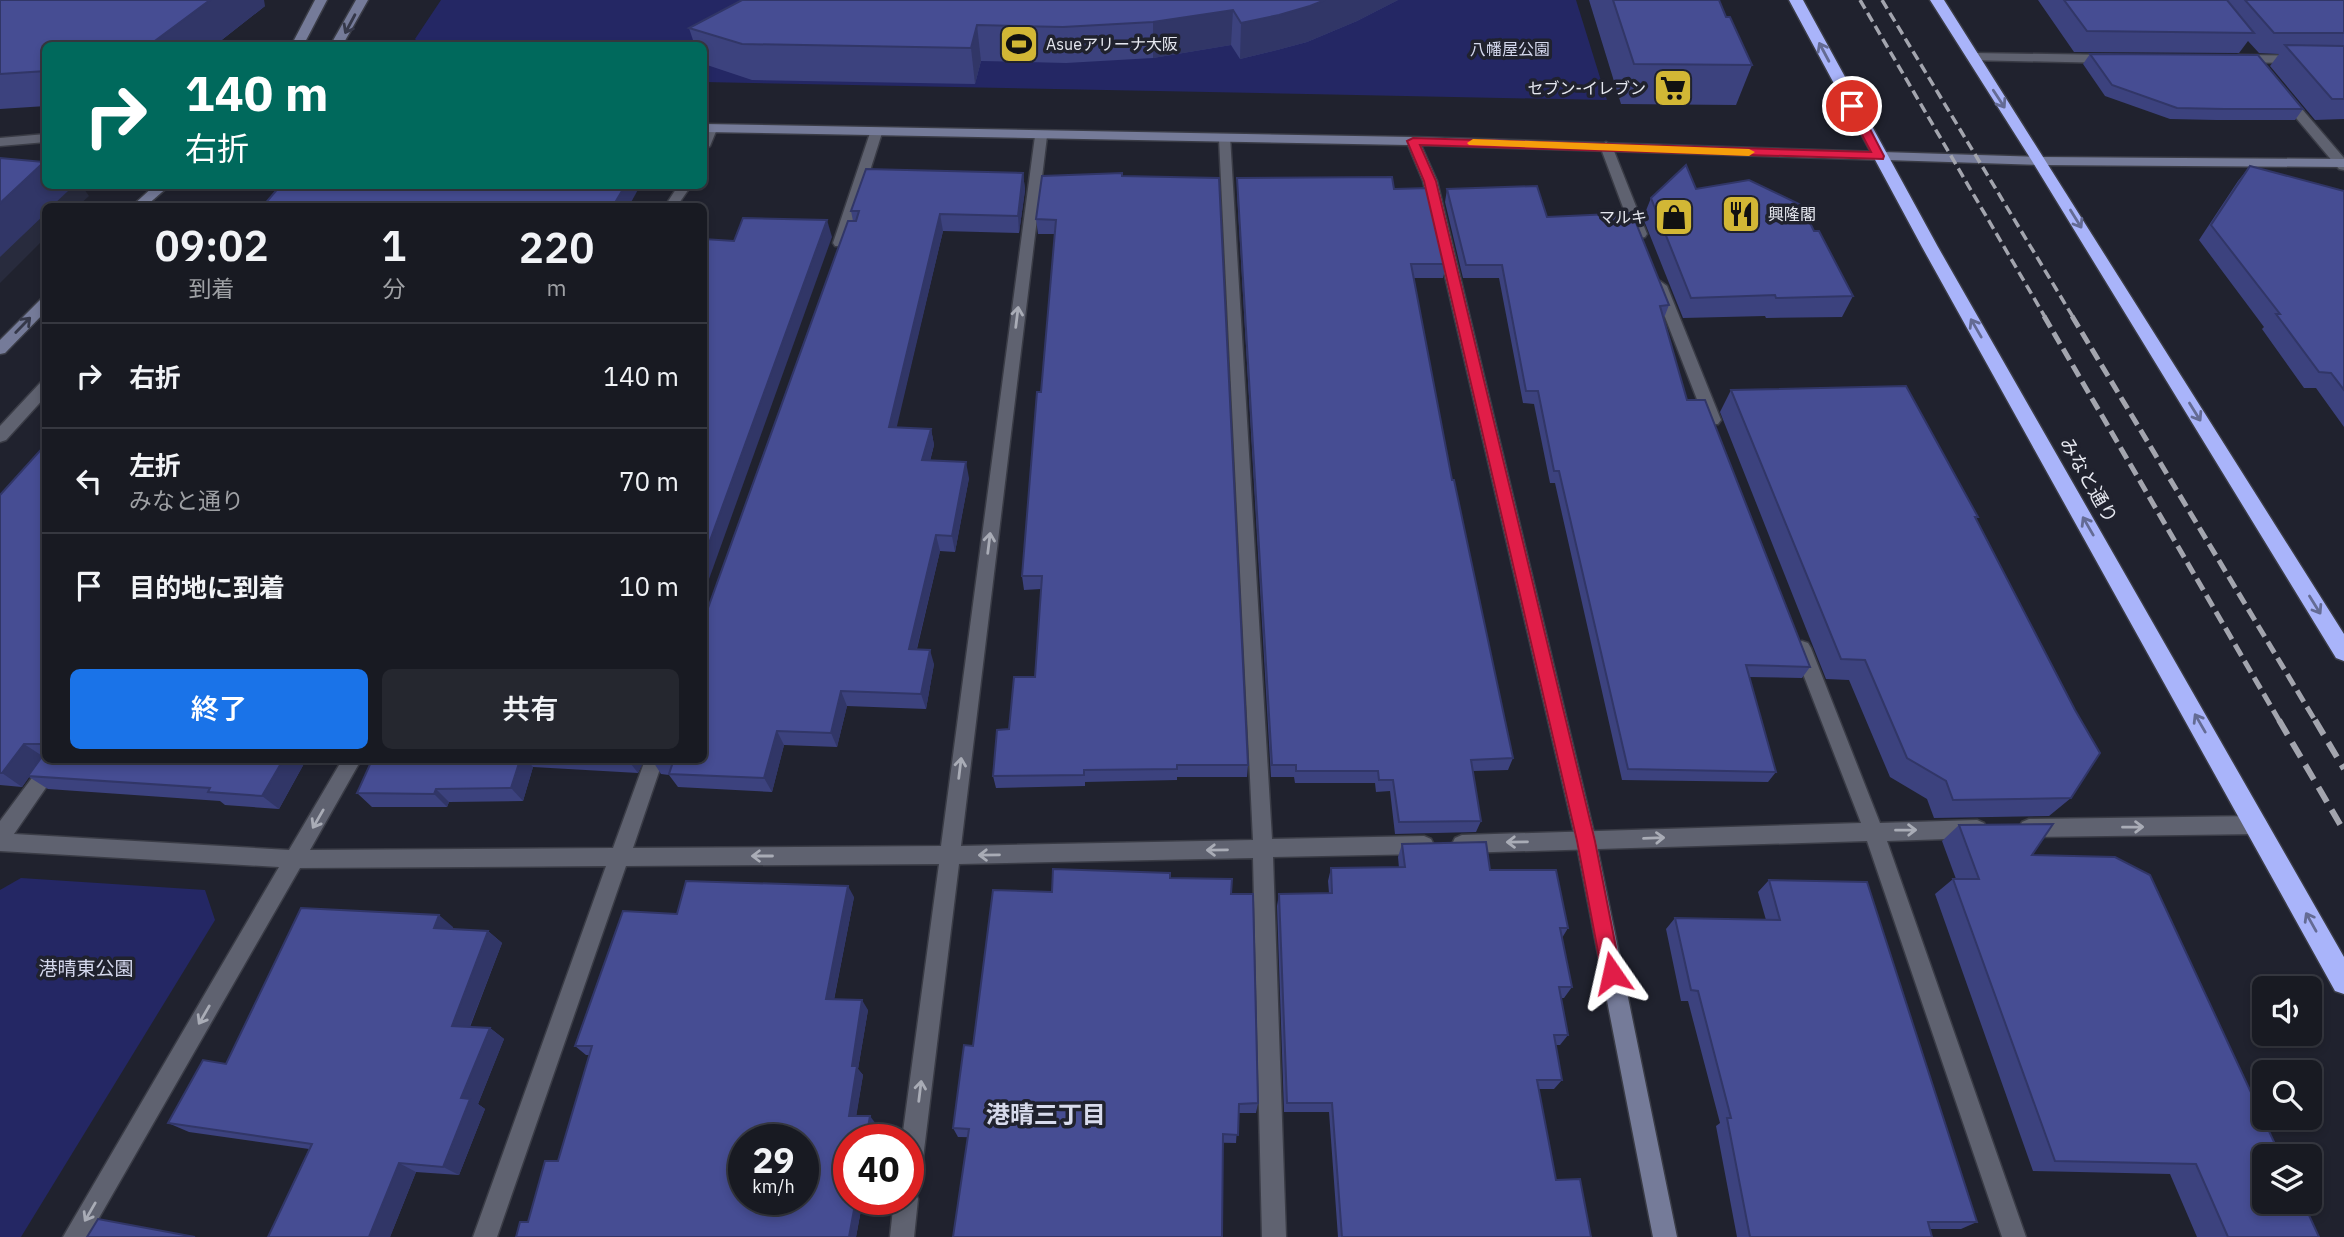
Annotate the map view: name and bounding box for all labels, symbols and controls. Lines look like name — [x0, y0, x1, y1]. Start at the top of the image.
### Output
one-way arrow — [343, 13, 357, 33]
sports icon: Asueアリーナ大阪 — [998, 23, 1040, 65]
place label: Asueアリーナ大阪 — [1046, 34, 1178, 54]
park label: 八幡屋公園 — [1470, 39, 1550, 59]
one-way arrow — [1817, 43, 1831, 63]
text: 140 m — [185, 61, 329, 124]
supermarket icon: セブン-イレブン — [1652, 67, 1694, 109]
icon: right — [70, 70, 161, 161]
pin — [1822, 76, 1882, 136]
place label: セブン-イレブン — [1528, 78, 1646, 98]
icon: arrive — [1833, 87, 1871, 125]
one-way arrow — [1992, 89, 2007, 108]
text: 右折 — [185, 127, 249, 169]
restaurant icon: 興隆閣 — [1720, 193, 1762, 235]
shop icon: マルキ — [1653, 196, 1695, 238]
place label: 興隆閣 — [1768, 204, 1816, 224]
place label: マルキ — [1599, 207, 1647, 227]
one-way arrow — [2069, 208, 2083, 228]
text: 09:02 — [154, 218, 269, 273]
text: 1 — [381, 218, 406, 273]
text: 220 — [519, 220, 594, 275]
text: m — [547, 272, 567, 302]
text: 到着 — [189, 273, 235, 303]
text: 分 — [382, 273, 405, 303]
one-way arrow — [1011, 306, 1024, 329]
one-way arrow — [14, 317, 31, 334]
one-way arrow — [1969, 318, 1983, 338]
icon: right — [70, 357, 108, 395]
text: 140 m — [603, 359, 679, 393]
text: 右折 — [129, 360, 181, 394]
one-way arrow — [2188, 402, 2203, 421]
street label: みなと通り — [2055, 433, 2123, 527]
text: 左折 — [129, 448, 181, 482]
icon: left — [70, 462, 108, 500]
text: 70 m — [619, 464, 679, 498]
text: みなと通り — [129, 485, 244, 515]
one-way arrow — [2081, 516, 2095, 536]
one-way arrow — [982, 532, 995, 555]
icon: arrive — [70, 567, 108, 605]
text: 10 m — [619, 569, 679, 603]
text: 目的地に到着 — [129, 570, 285, 604]
one-way arrow — [2309, 595, 2323, 615]
button: 終了 — [70, 669, 368, 749]
button: 共有 — [382, 669, 679, 749]
one-way arrow — [2193, 714, 2207, 734]
one-way arrow — [953, 758, 966, 780]
one-way arrow — [311, 808, 325, 828]
one-way arrow — [2121, 820, 2144, 834]
one-way arrow — [1894, 823, 1917, 836]
one-way arrow — [1642, 831, 1665, 845]
one-way arrow — [1506, 836, 1529, 849]
one-way arrow — [1205, 843, 1228, 856]
one-way arrow — [978, 848, 1001, 861]
one-way arrow — [750, 850, 773, 863]
one-way arrow — [2304, 912, 2317, 933]
position arrow — [1575, 936, 1649, 1010]
park label: 港晴東公園 — [38, 956, 134, 980]
map controls — [2252, 976, 2322, 1214]
button: sound — [2252, 976, 2322, 1046]
one-way arrow — [197, 1005, 211, 1025]
button: search — [2252, 1060, 2322, 1130]
one-way arrow — [913, 1081, 926, 1103]
district label: 港晴三丁目 — [986, 1098, 1106, 1130]
speed limit sign: 40 — [833, 1124, 924, 1215]
text: 29 — [752, 1137, 795, 1183]
button: layers — [2252, 1144, 2322, 1214]
text: km/h — [752, 1175, 795, 1198]
one-way arrow — [83, 1202, 97, 1222]

